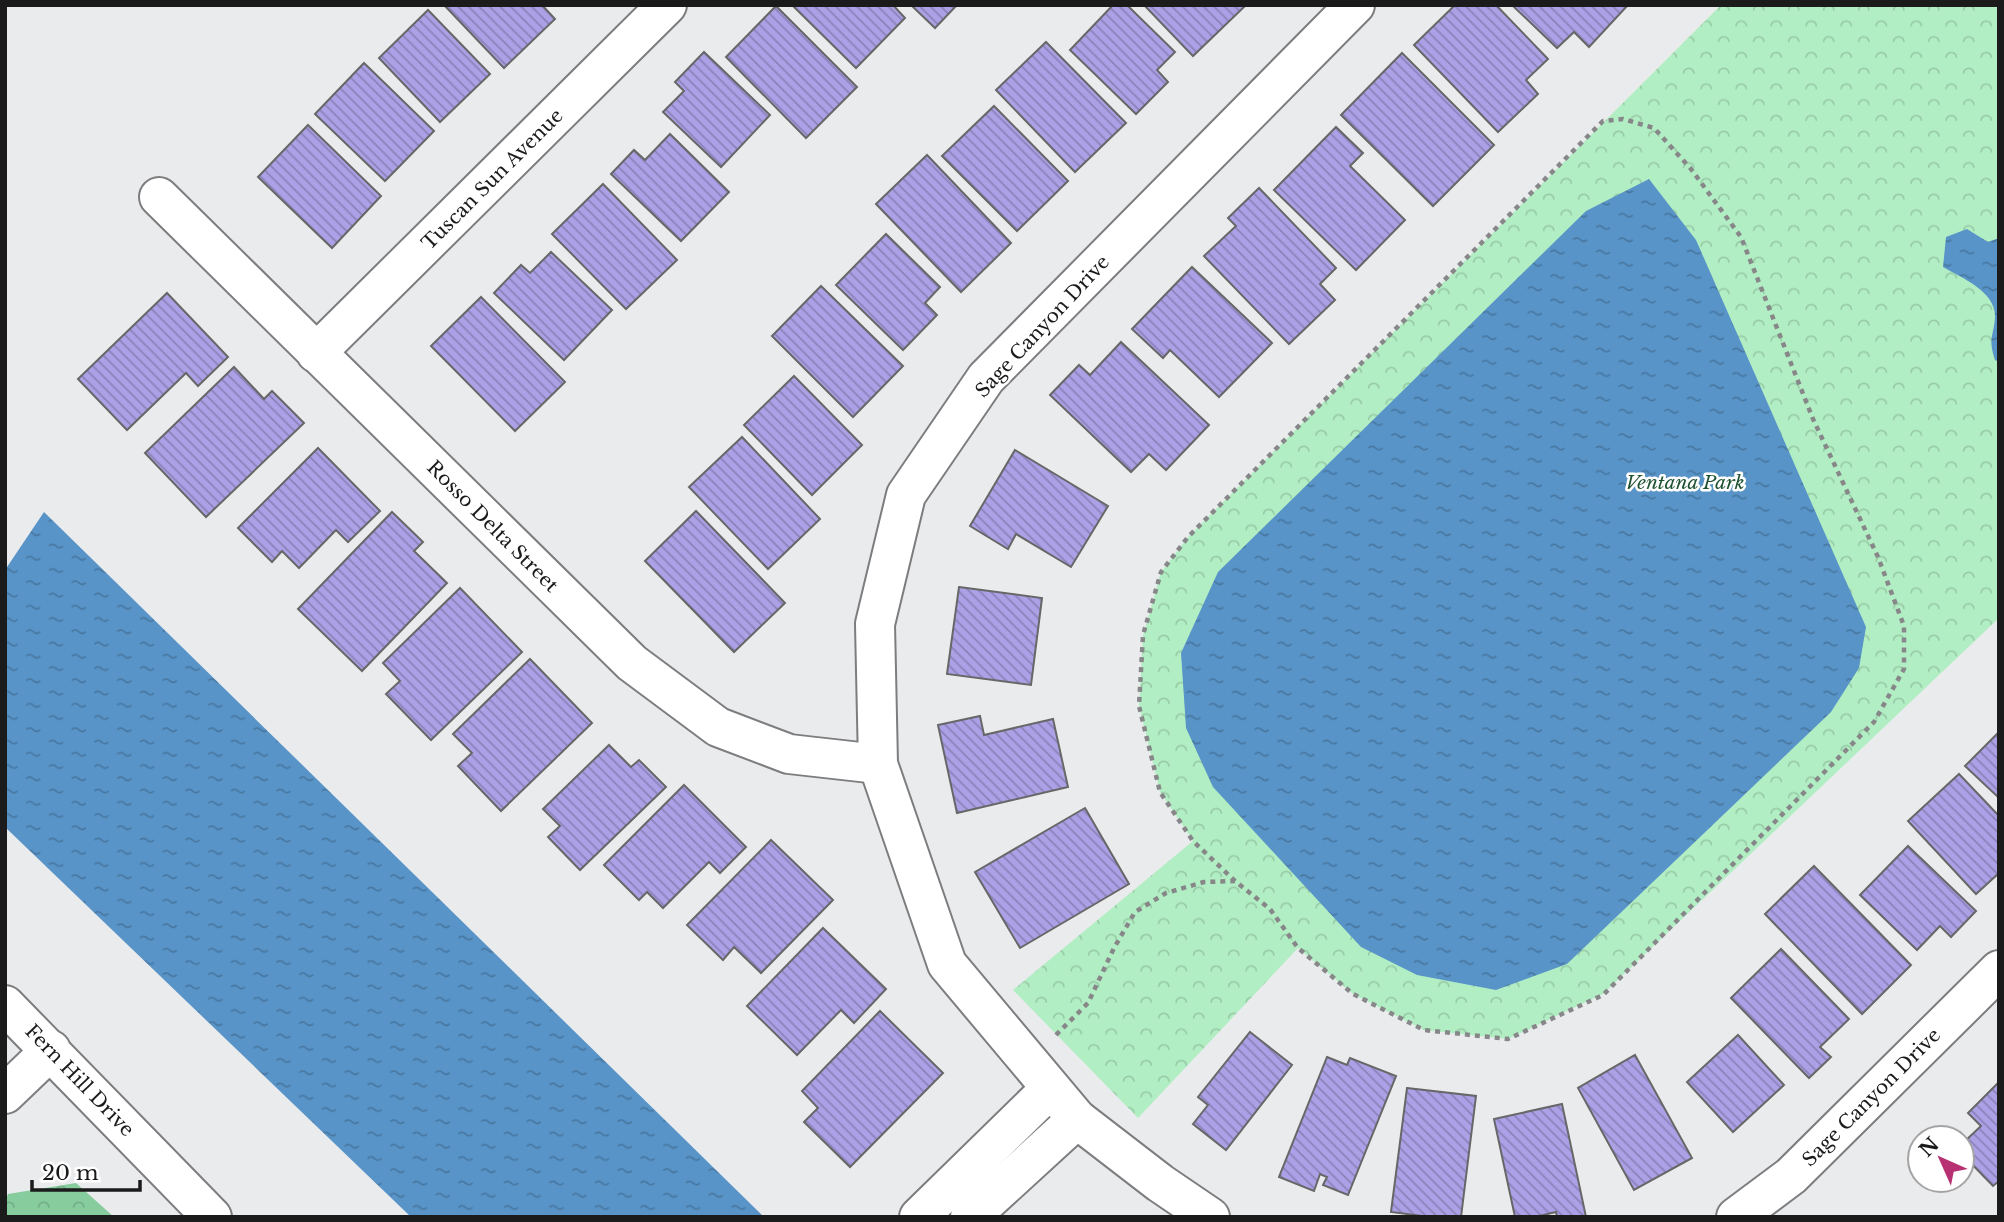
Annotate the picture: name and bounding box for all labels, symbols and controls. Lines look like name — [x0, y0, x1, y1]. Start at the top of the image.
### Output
street label: Tuscan Sun Avenue — [417, 104, 568, 255]
street label: Sage Canyon Drive — [971, 251, 1114, 402]
street label: Rosso Delta Street — [422, 456, 564, 597]
park label: Ventana Park — [1626, 471, 1744, 494]
street label: Fern Hill Drive — [20, 1020, 139, 1141]
street label: Sage Canyon Drive — [1797, 1023, 1945, 1171]
north arrow — [1906, 1124, 1976, 1194]
text: N — [1915, 1133, 1944, 1162]
scale bar — [32, 1148, 140, 1192]
text: 20 m — [42, 1160, 99, 1186]

